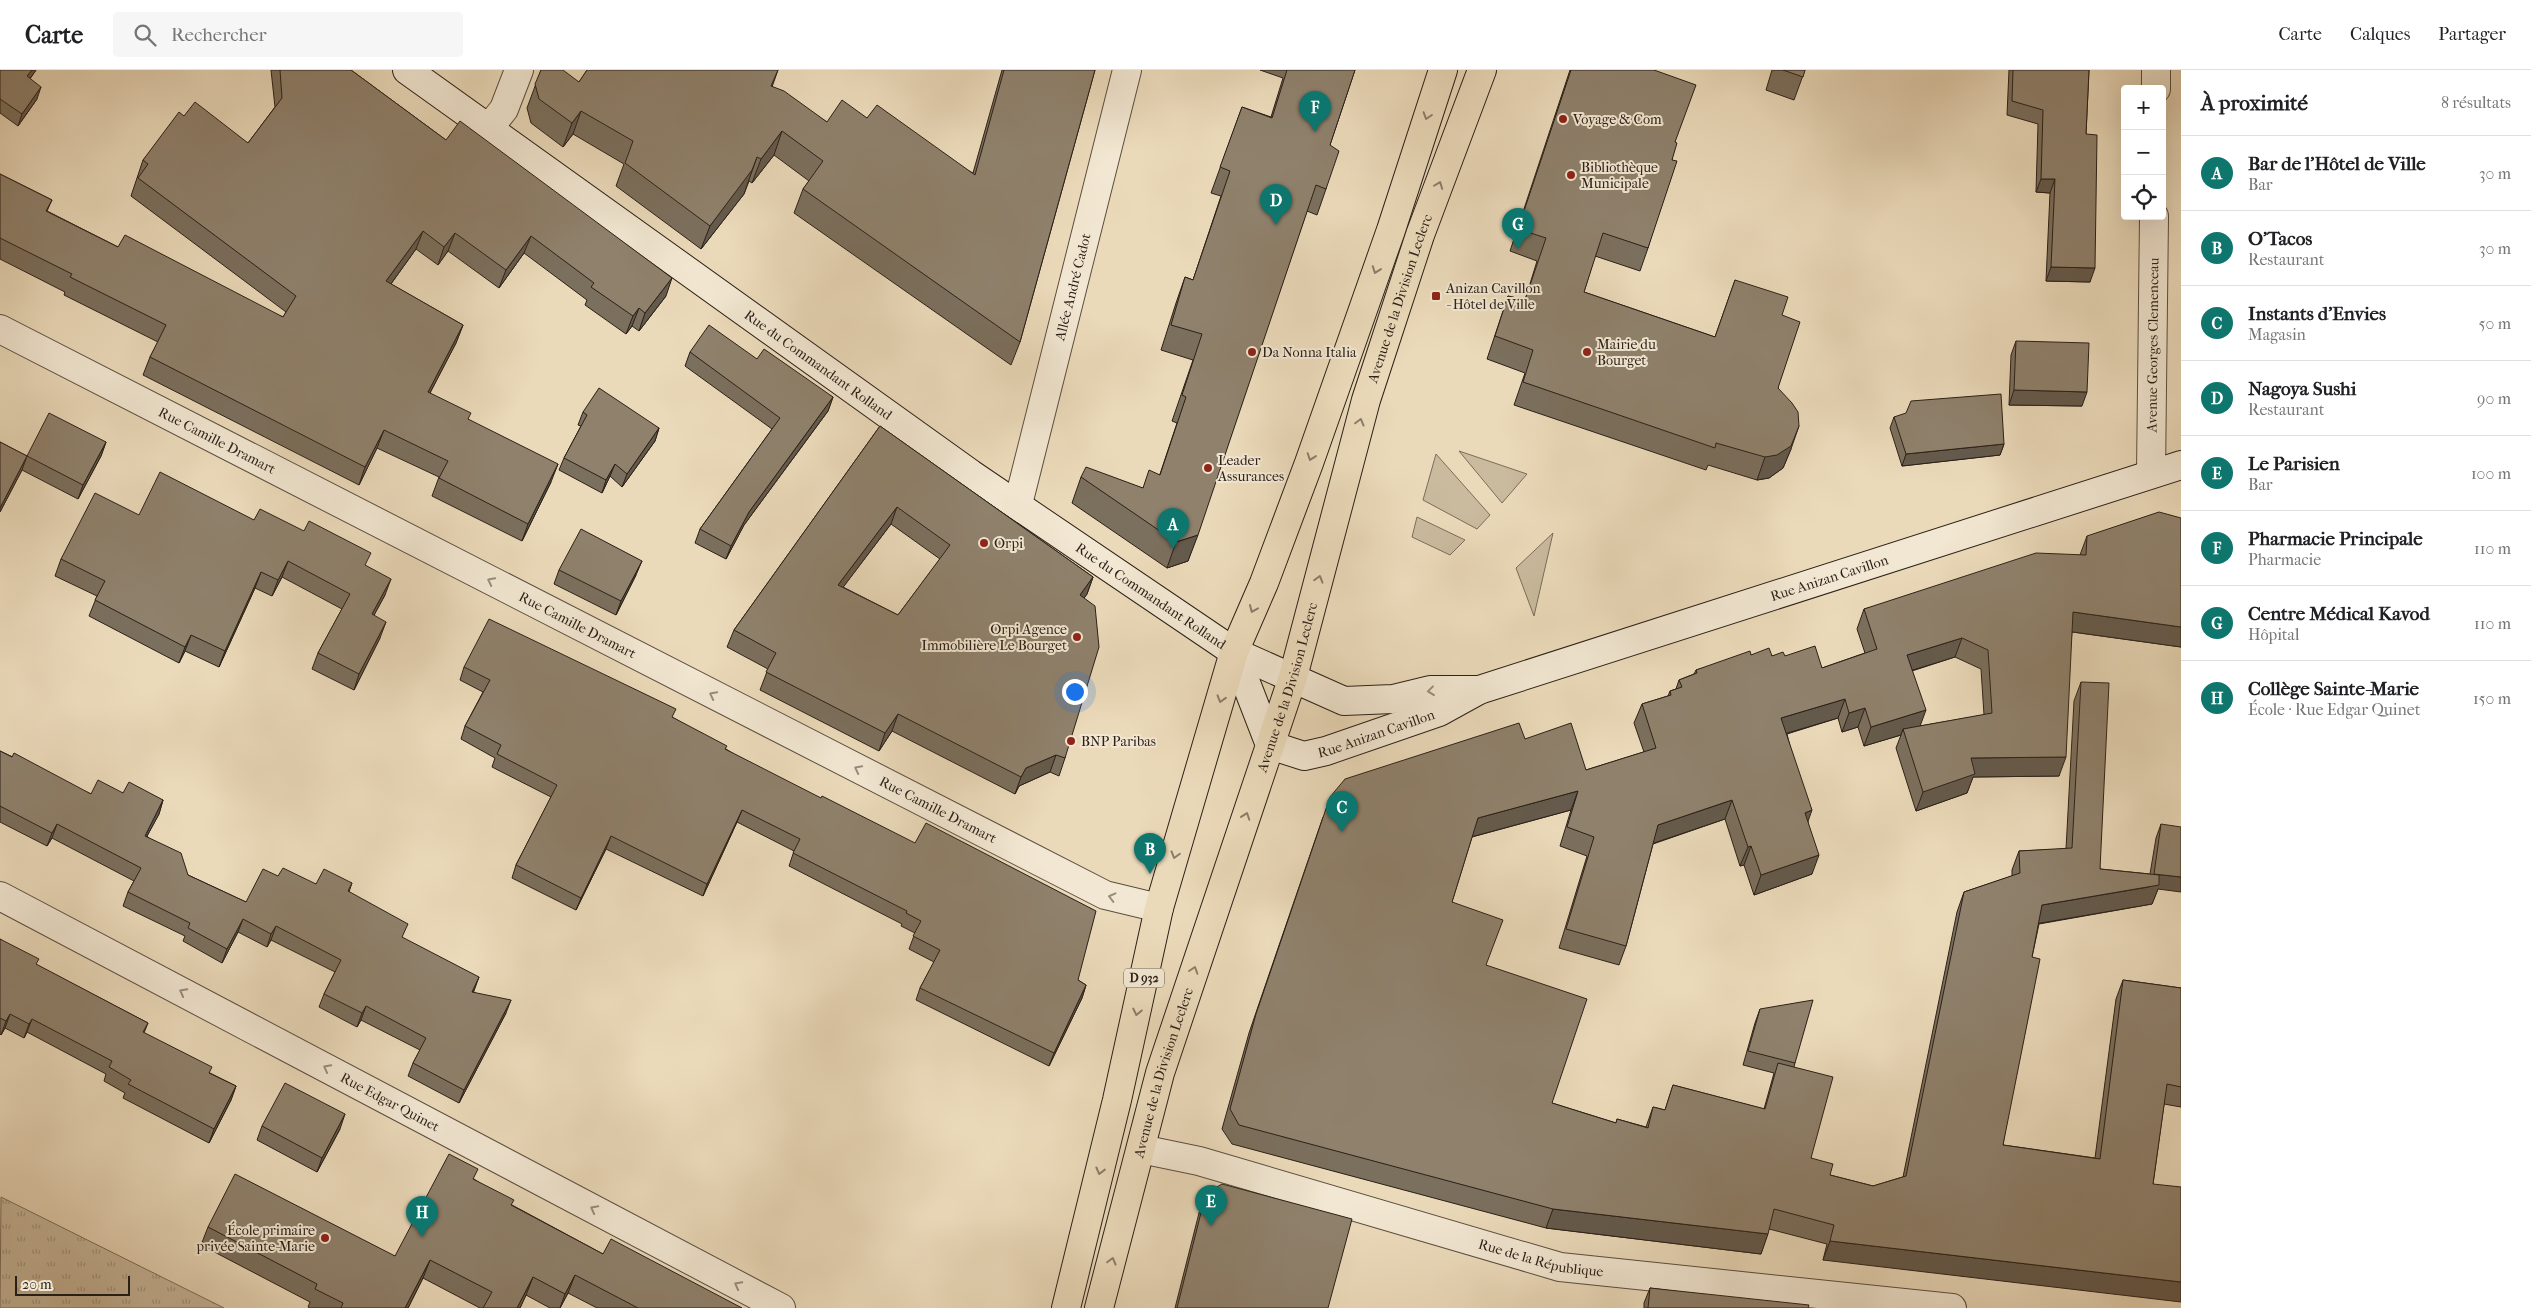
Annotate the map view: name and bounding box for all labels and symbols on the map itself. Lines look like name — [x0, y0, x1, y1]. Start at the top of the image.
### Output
pin: F — [1299, 91, 1331, 132]
place label: Voyage & Com — [1572, 111, 1662, 128]
one-way arrow — [1423, 112, 1433, 120]
marker: Voyage & Com — [1557, 113, 1569, 125]
place label: Bibliothèque Municipale — [1581, 159, 1658, 192]
marker: Bibliothèque Municipale — [1565, 169, 1577, 181]
one-way arrow — [1433, 181, 1443, 190]
pin: D — [1260, 184, 1292, 225]
pin: G — [1502, 208, 1534, 249]
street label: Avenue de la Division Leclerc — [1364, 212, 1436, 386]
street label: Allée André Cadot — [1051, 232, 1095, 343]
street label: Avenue Georges Clemenceau — [2143, 257, 2163, 434]
one-way arrow — [1372, 266, 1382, 274]
place label: Anizan Cavillon - Hôtel de Ville — [1445, 280, 1541, 313]
marker: Anizan Cavillon - Hôtel de Ville — [1430, 290, 1442, 302]
street label: Rue du Commandant Rolland — [741, 306, 896, 424]
place label: Mairie du Bourget — [1597, 336, 1656, 369]
place label: Da Nonna Italia — [1262, 344, 1357, 361]
marker: Da Nonna Italia — [1246, 346, 1258, 358]
marker: Mairie du Bourget — [1581, 346, 1593, 358]
street label: Rue Camille Dramart — [155, 404, 278, 478]
one-way arrow — [1355, 419, 1365, 427]
place label: Leader Assurances — [1217, 452, 1284, 485]
one-way arrow — [1307, 452, 1317, 461]
marker: Leader Assurances — [1202, 462, 1214, 474]
pin: A — [1157, 508, 1189, 549]
place label: Orpi — [994, 535, 1023, 552]
marker: Orpi — [978, 537, 990, 549]
street label: Rue du Commandant Rolland — [1072, 539, 1229, 653]
street label: Rue Anizan Cavillon — [1768, 551, 1890, 605]
one-way arrow — [1313, 575, 1324, 584]
one-way arrow — [487, 577, 496, 587]
street label: Rue Camille Dramart — [516, 588, 639, 662]
street label: Avenue de la Division Leclerc — [1253, 601, 1321, 776]
one-way arrow — [1249, 604, 1259, 613]
place label: Orpi Agence Immobilière Le Bourget — [922, 621, 1067, 654]
marker: Orpi Agence Immobilière Le Bourget — [1071, 631, 1083, 643]
your location — [1062, 679, 1088, 705]
one-way arrow — [1426, 685, 1434, 696]
one-way arrow — [709, 691, 718, 701]
one-way arrow — [1216, 694, 1226, 702]
street label: Rue Anizan Cavillon — [1316, 706, 1437, 762]
place label: BNP Paribas — [1081, 733, 1156, 750]
marker: BNP Paribas — [1065, 735, 1077, 747]
one-way arrow — [854, 765, 863, 775]
street label: Rue Camille Dramart — [876, 773, 999, 847]
pin: C — [1326, 791, 1358, 832]
one-way arrow — [1240, 812, 1250, 821]
pin: B — [1134, 833, 1166, 874]
one-way arrow — [1170, 850, 1180, 858]
one-way arrow — [1108, 892, 1116, 903]
one-way arrow — [1189, 966, 1199, 975]
road number: D 932 — [1124, 968, 1164, 988]
street label: Avenue de la Division Leclerc — [1130, 986, 1197, 1161]
one-way arrow — [179, 988, 188, 998]
one-way arrow — [1132, 1008, 1142, 1017]
one-way arrow — [323, 1064, 332, 1074]
street label: Rue Edgar Quinet — [337, 1069, 442, 1135]
one-way arrow — [1095, 1166, 1106, 1175]
pin: E — [1195, 1185, 1227, 1226]
pin: H — [406, 1196, 438, 1237]
one-way arrow — [590, 1206, 599, 1216]
place label: École primaire privée Sainte-Marie — [195, 1221, 315, 1255]
marker: École primaire privée Sainte-Marie — [319, 1232, 331, 1244]
street label: Rue de la République — [1476, 1235, 1604, 1280]
one-way arrow — [1106, 1256, 1117, 1265]
scale bar — [15, 1273, 130, 1296]
one-way arrow — [734, 1281, 743, 1291]

